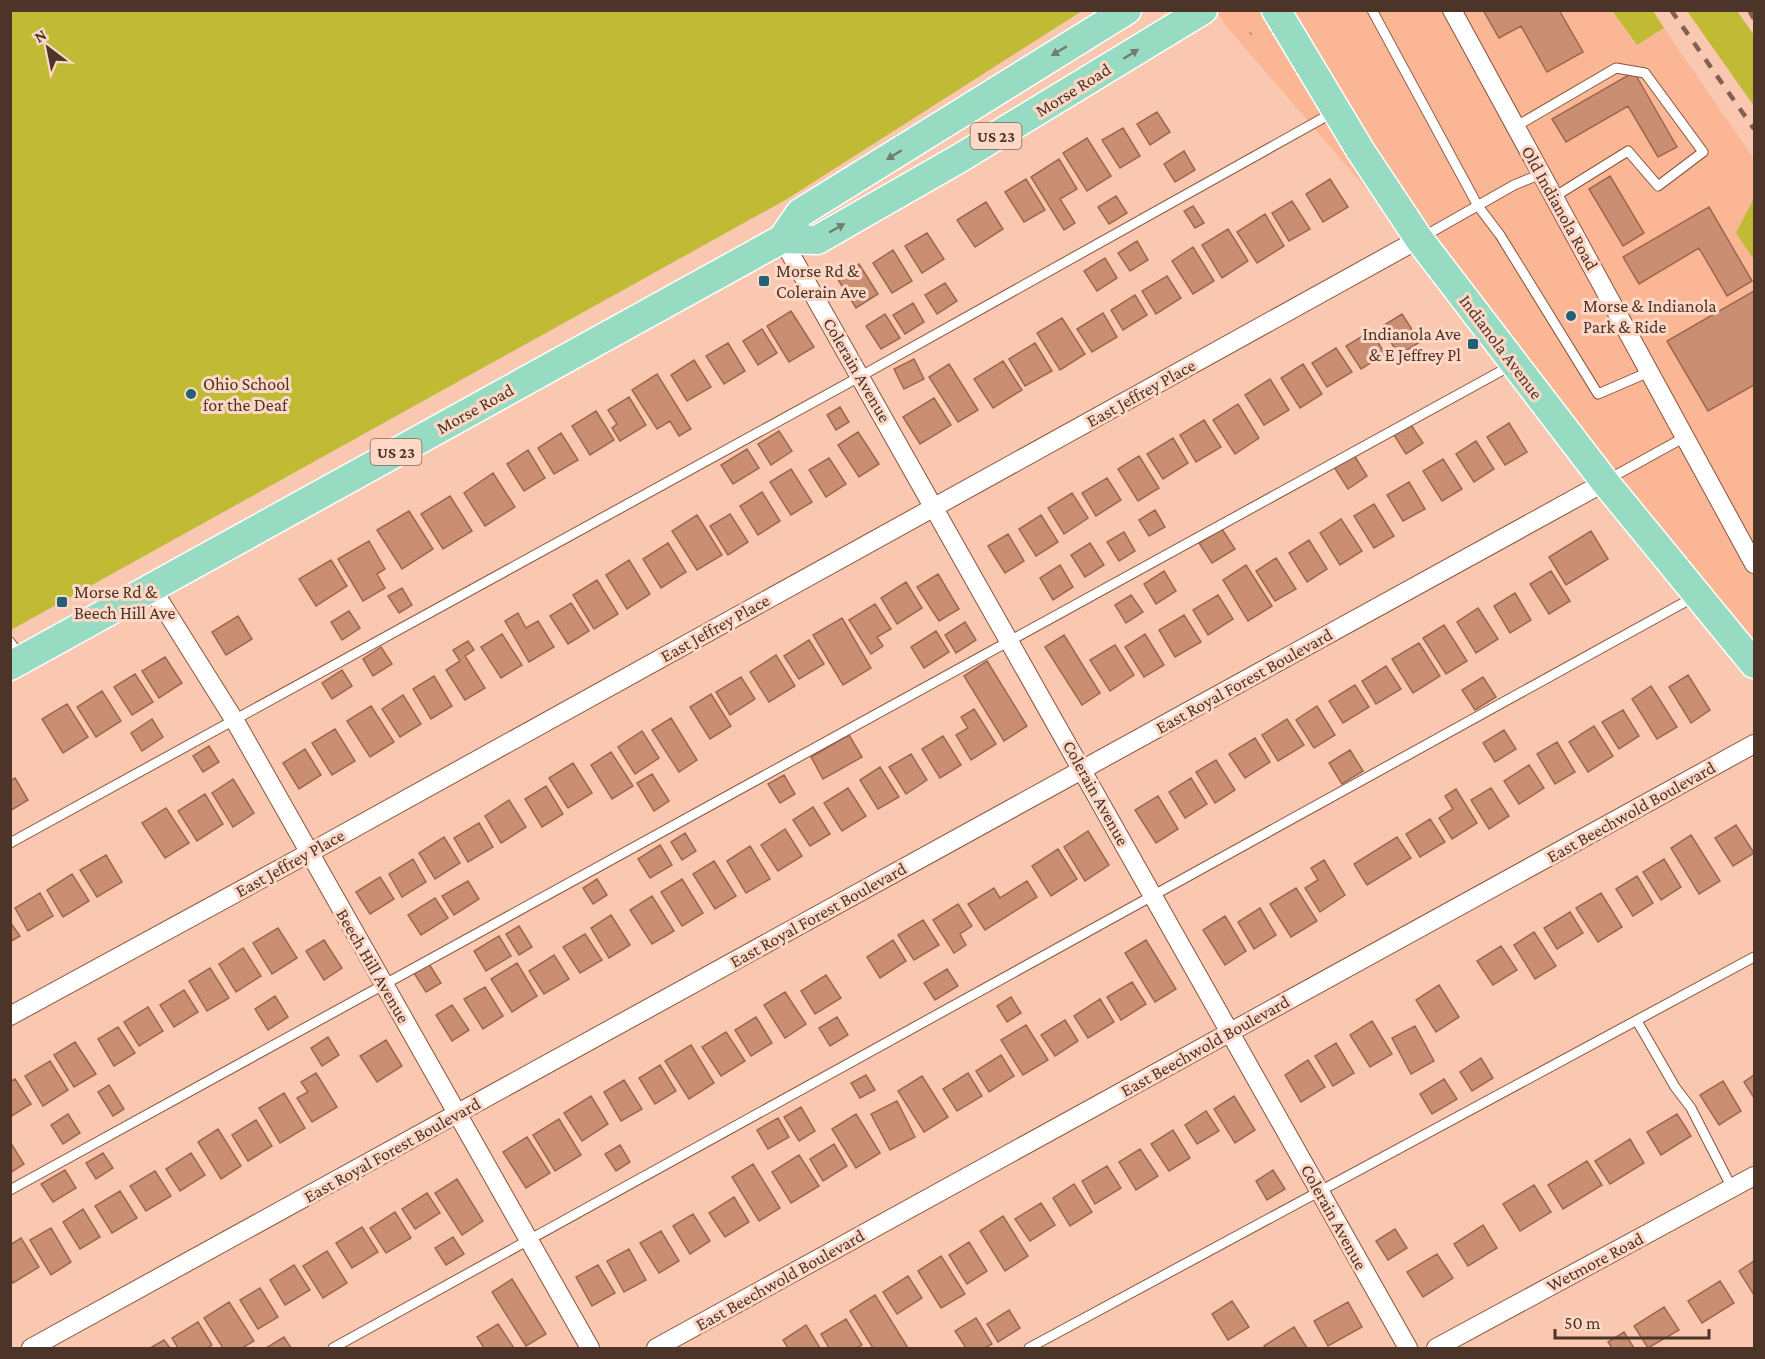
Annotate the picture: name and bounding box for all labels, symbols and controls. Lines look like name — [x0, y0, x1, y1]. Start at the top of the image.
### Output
north arrow — [18, 18, 78, 78]
text: N — [31, 26, 50, 46]
one-way arrow — [1051, 46, 1067, 57]
one-way arrow — [1123, 48, 1139, 59]
street label: Morse Road — [1032, 59, 1115, 121]
road number: US 23 — [970, 123, 1022, 149]
street label: Old Indianola Road — [1518, 142, 1603, 274]
one-way arrow — [886, 149, 902, 160]
one-way arrow — [829, 223, 845, 234]
place label: Morse Rd & Colerain Ave — [776, 261, 866, 302]
marker: Morse Rd & Colerain Ave — [757, 274, 771, 288]
street label: Indianola Avenue — [1455, 291, 1547, 403]
place label: Morse & Indianola Park & Ride — [1583, 296, 1717, 337]
marker: Morse & Indianola Park & Ride — [1564, 309, 1578, 323]
street label: Colerain Avenue — [819, 314, 895, 426]
place label: Indianola Ave & E Jeffrey Pl — [1362, 324, 1461, 365]
marker: Indianola Ave & E Jeffrey Pl — [1466, 337, 1480, 351]
street label: East Jeffrey Place — [1083, 355, 1199, 431]
place label: Ohio School for the Deaf — [203, 374, 290, 415]
street label: Morse Road — [433, 379, 517, 438]
marker: Ohio School for the Deaf — [184, 387, 198, 401]
road number: US 23 — [370, 439, 422, 465]
place label: Morse Rd & Beech Hill Ave — [74, 582, 175, 623]
street label: East Jeffrey Place — [657, 590, 773, 666]
marker: Morse Rd & Beech Hill Ave — [55, 595, 69, 609]
street label: East Royal Forest Boulevard — [1152, 624, 1336, 738]
street label: Colerain Avenue — [1059, 737, 1133, 849]
street label: East Beechwold Boulevard — [1543, 757, 1719, 867]
street label: East Jeffrey Place — [232, 825, 348, 901]
street label: East Royal Forest Boulevard — [726, 858, 910, 972]
street label: Beech Hill Avenue — [332, 905, 414, 1027]
street label: East Beechwold Boulevard — [1117, 991, 1293, 1101]
street label: East Royal Forest Boulevard — [300, 1093, 484, 1207]
street label: Colerain Avenue — [1297, 1161, 1371, 1273]
street label: East Beechwold Boulevard — [692, 1225, 868, 1335]
street label: Wetmore Road — [1543, 1228, 1647, 1296]
scale bar — [1555, 1302, 1710, 1340]
text: 50 m — [1564, 1313, 1601, 1333]

